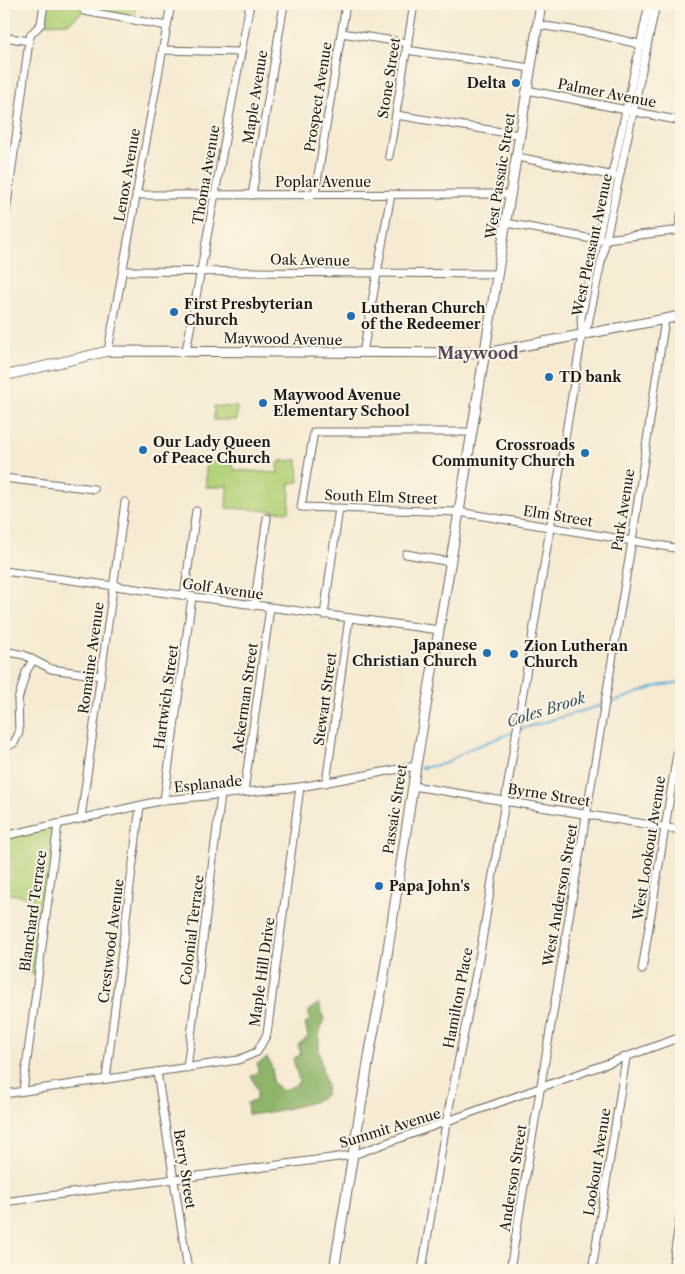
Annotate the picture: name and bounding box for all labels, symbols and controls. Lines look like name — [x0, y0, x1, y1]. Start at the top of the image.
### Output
street label: Stone Street — [374, 36, 404, 120]
street label: Prospect Avenue — [300, 40, 336, 153]
street label: Maple Avenue — [239, 49, 271, 145]
place label: Delta — [467, 74, 507, 92]
street label: Palmer Avenue — [556, 75, 658, 111]
marker: Delta — [510, 77, 522, 89]
street label: West Passaic Street — [481, 111, 519, 241]
street label: Thoma Avenue — [188, 124, 224, 226]
street label: Lenox Avenue — [110, 127, 144, 223]
street label: West Pleasant Avenue — [568, 172, 616, 319]
street label: Poplar Avenue — [275, 173, 371, 191]
street label: Oak Avenue — [270, 250, 350, 270]
place label: First Presbyterian Church — [184, 295, 313, 329]
place label: Lutheran Church of the Redeemer — [361, 299, 486, 333]
marker: First Presbyterian Church — [168, 306, 180, 318]
marker: Lutheran Church of the Redeemer — [345, 310, 357, 322]
street label: Maywood Avenue — [223, 329, 343, 349]
district label: Maywood — [437, 343, 519, 363]
place label: TD bank — [559, 368, 622, 386]
marker: TD bank — [543, 371, 555, 383]
place label: Maywood Avenue Elementary School — [273, 386, 410, 420]
marker: Maywood Avenue Elementary School — [257, 397, 269, 409]
place label: Our Lady Queen of Peace Church — [153, 433, 271, 467]
place label: Crossroads Community Church — [432, 436, 575, 470]
marker: Our Lady Queen of Peace Church — [137, 444, 149, 456]
marker: Crossroads Community Church — [579, 447, 591, 459]
street label: Park Avenue — [608, 467, 638, 552]
street label: South Elm Street — [324, 486, 438, 508]
street label: Elm Street — [522, 502, 594, 530]
street label: Golf Avenue — [181, 574, 265, 604]
street label: Romaine Avenue — [74, 601, 108, 715]
place label: Japanese Christian Church — [352, 636, 477, 670]
place label: Zion Lutheran Church — [524, 637, 628, 671]
street label: Ackerman Street — [228, 642, 262, 755]
street label: Hartwich Street — [150, 643, 182, 750]
marker: Japanese Christian Church — [481, 647, 493, 659]
marker: Zion Lutheran Church — [508, 648, 520, 660]
street label: Stewart Street — [310, 651, 340, 747]
water label: Coles Brook — [504, 688, 588, 731]
street label: Passaic Street — [379, 763, 411, 855]
street label: Esplanade — [173, 771, 243, 797]
street label: West Lookout Avenue — [629, 775, 669, 922]
street label: Byrne Street — [506, 780, 592, 810]
street label: West Anderson Street — [538, 822, 581, 969]
street label: Blanchard Terrace — [16, 849, 50, 973]
street label: Colonial Terrace — [176, 873, 208, 986]
place label: Papa John's — [389, 877, 470, 895]
street label: Crestwood Avenue — [94, 878, 128, 1004]
marker: Papa John's — [373, 880, 385, 892]
street label: Maple Hill Drive — [245, 916, 279, 1028]
street label: Hamilton Place — [439, 946, 477, 1050]
street label: Summit Avenue — [337, 1104, 443, 1152]
street label: Lookout Avenue — [580, 1107, 614, 1217]
street label: Anderson Street — [495, 1123, 530, 1234]
street label: Berry Street — [170, 1128, 200, 1210]

